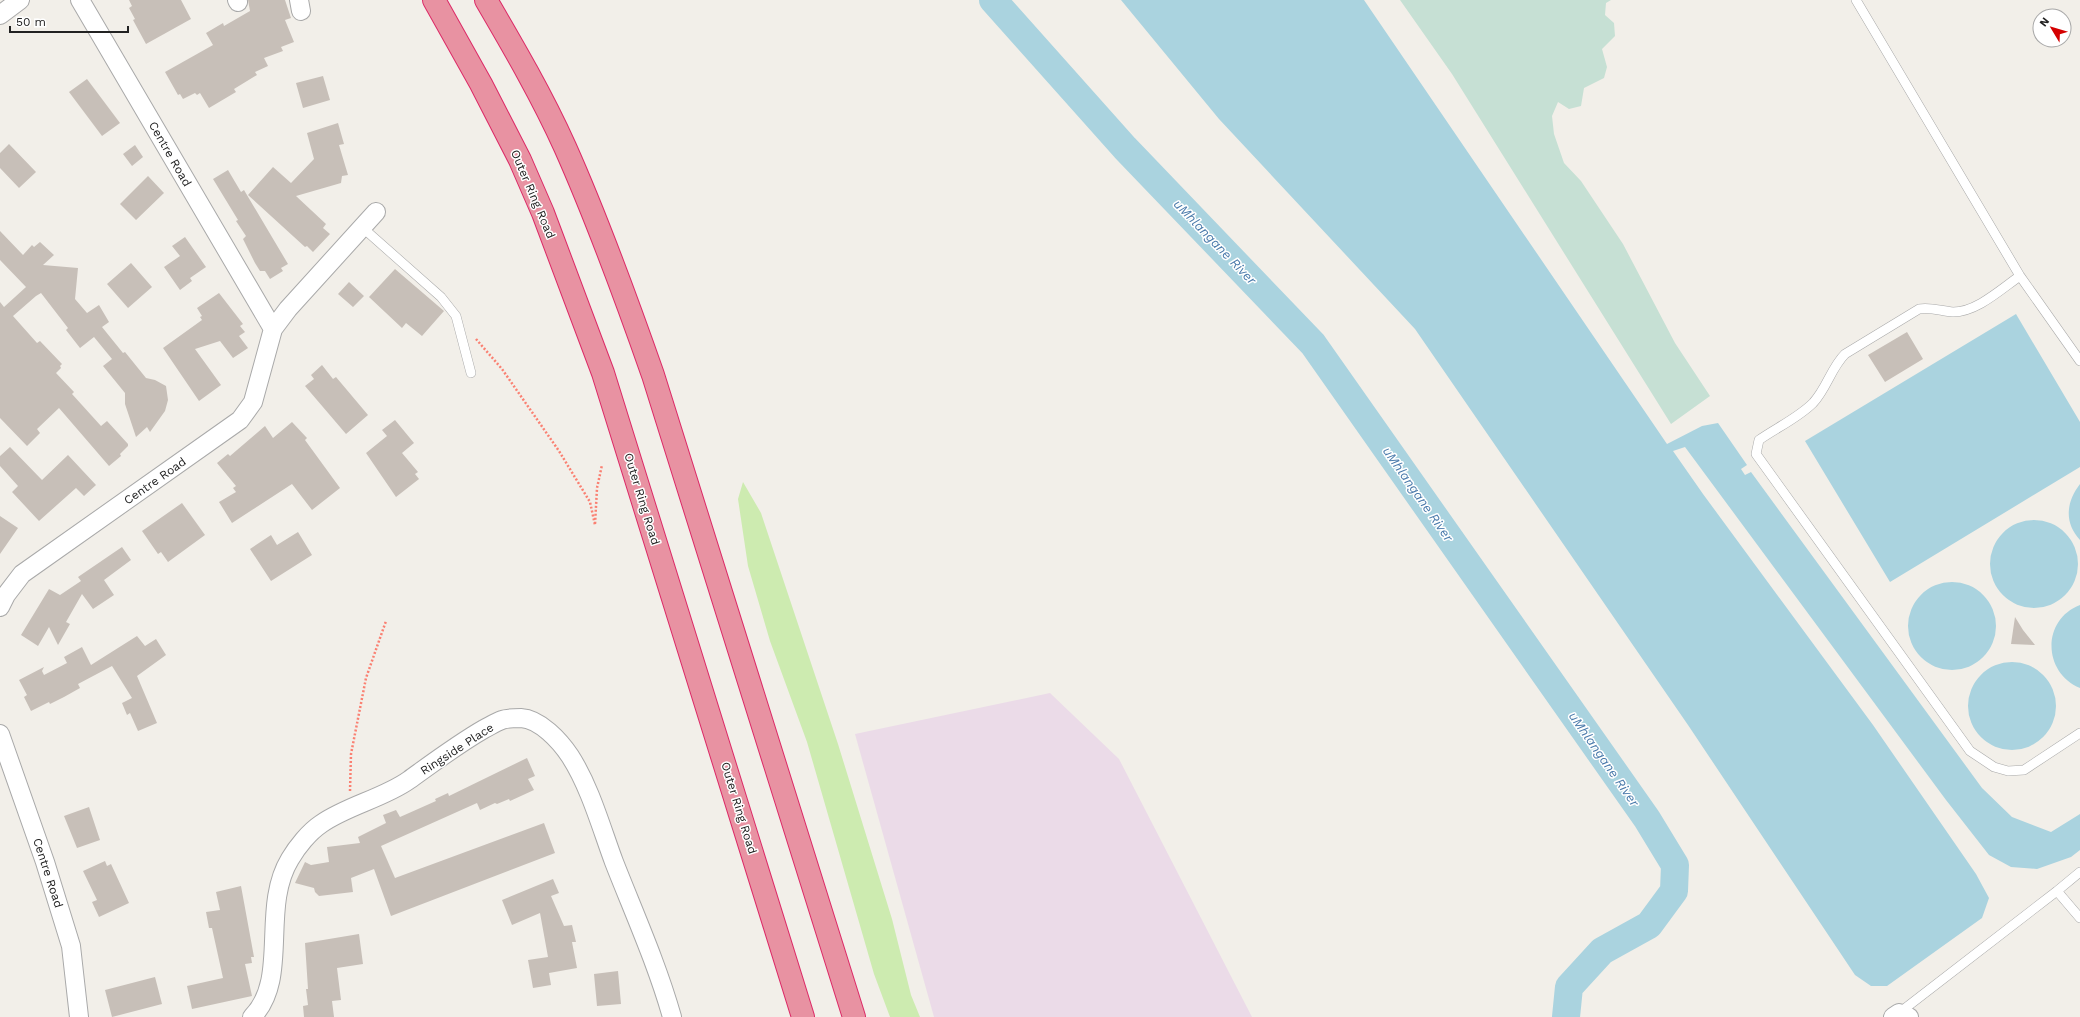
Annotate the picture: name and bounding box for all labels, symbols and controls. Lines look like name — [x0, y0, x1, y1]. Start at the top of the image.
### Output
scale bar — [10, 8, 128, 34]
north arrow — [2032, 8, 2072, 48]
text: 50 m — [16, 15, 46, 29]
text: N — [2037, 15, 2052, 29]
street label: Centre Road — [146, 119, 194, 189]
street label: Outer Ring Road — [508, 147, 558, 241]
water label: uMhlangane River — [1171, 196, 1260, 288]
water label: uMhlangane River — [1380, 444, 1457, 545]
street label: Outer Ring Road — [621, 451, 663, 547]
street label: Centre Road — [121, 454, 189, 508]
water label: uMhlangane River — [1566, 709, 1643, 810]
street label: Ringside Place — [418, 720, 496, 778]
street label: Outer Ring Road — [718, 760, 760, 856]
street label: Centre Road — [30, 836, 66, 910]

